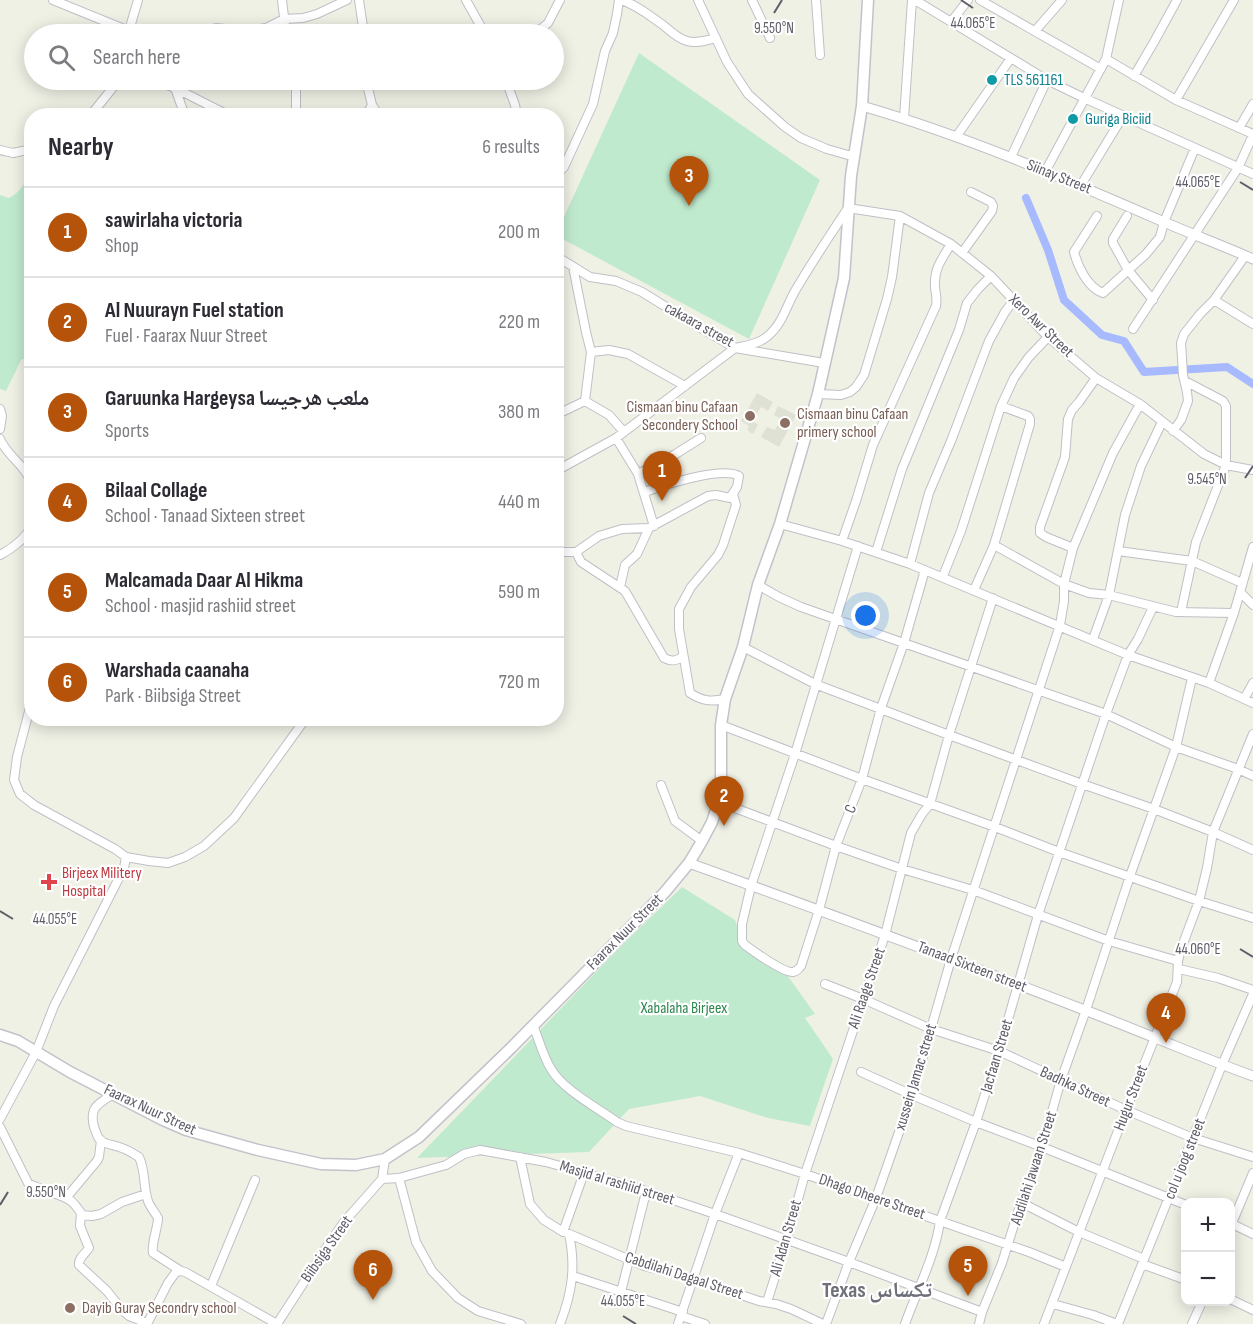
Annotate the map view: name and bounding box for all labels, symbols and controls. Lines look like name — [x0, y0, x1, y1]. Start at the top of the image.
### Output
text: 44.065°E — [951, 14, 995, 33]
text: 9.550°N — [754, 19, 794, 38]
search box — [24, 24, 564, 90]
icon: search — [45, 41, 78, 74]
text: Search here — [93, 44, 180, 71]
place label: TLS 561161 — [1004, 71, 1063, 90]
marker: TLS 561161 — [985, 73, 999, 87]
place label: Guriga Biciid — [1085, 110, 1151, 129]
marker: Guriga Biciid — [1066, 112, 1080, 126]
text: Nearby — [48, 132, 114, 163]
text: 6 results — [482, 135, 540, 159]
street label: Siinay Street — [1024, 155, 1094, 199]
pin: 3 — [670, 156, 708, 206]
text: 44.065°E — [1176, 173, 1220, 192]
text: sawirlaha victoria — [105, 207, 242, 234]
text: 1 — [64, 220, 71, 244]
text: 200 m — [498, 220, 540, 244]
text: Shop — [105, 234, 139, 258]
street label: Xero Awr Street — [1004, 290, 1077, 362]
text: Al Nuurayn Fuel station — [105, 297, 284, 324]
street label: cakaara street — [661, 298, 737, 352]
text: 2 — [63, 310, 72, 334]
text: 220 m — [499, 310, 540, 334]
text: Fuel · Faarax Nuur Street — [105, 324, 267, 348]
text: Garuunka Hargeysa ملعب هرجيسا — [105, 385, 369, 412]
place label: Cismaan binu Cafaan Secondery School — [627, 398, 738, 435]
text: 3 — [63, 400, 72, 424]
text: 380 m — [498, 400, 540, 424]
place label: Cismaan binu Cafaan primery school — [797, 405, 908, 442]
marker: Cismaan binu Cafaan Secondery School — [743, 409, 757, 423]
marker: Cismaan binu Cafaan primery school — [778, 416, 792, 430]
text: Sports — [105, 419, 149, 443]
pin: 1 — [642, 452, 682, 501]
text: 9.545°N — [1187, 470, 1227, 489]
text: Bilaal Collage — [105, 477, 207, 504]
text: 4 — [63, 490, 72, 514]
text: 440 m — [498, 490, 540, 514]
text: School · Tanaad Sixteen street — [105, 504, 305, 528]
text: Malcamada Daar Al Hikma — [105, 567, 303, 594]
text: 5 — [63, 580, 72, 604]
text: 590 m — [498, 580, 540, 604]
text: School · masjid rashiid street — [105, 594, 296, 618]
your location — [851, 601, 880, 630]
text: Warshada caanaha — [105, 657, 249, 684]
text: 6 — [63, 670, 72, 694]
text: 720 m — [499, 670, 540, 694]
text: Park · Biibsiga Street — [105, 684, 241, 708]
pin: 2 — [704, 776, 744, 826]
street label: C — [841, 802, 861, 816]
place label: Birjeex Militery Hospital — [62, 864, 142, 901]
marker: Birjeex Militery Hospital — [40, 873, 58, 891]
street label: Faarax Nuur Street — [583, 890, 667, 974]
text: 44.055°E — [33, 910, 77, 929]
street label: Tanaad Sixteen street — [915, 937, 1029, 997]
text: 44.060°E — [1175, 940, 1221, 959]
street label: Ali Raage Street — [844, 945, 890, 1032]
pin: 4 — [1146, 994, 1186, 1043]
park label: Xabalaha Birjeex — [640, 999, 727, 1018]
street label: Jacfaan Street — [977, 1017, 1017, 1096]
street label: xussein Jamac street — [891, 1021, 941, 1132]
street label: Badhka Street — [1037, 1062, 1113, 1112]
street label: Hugur Street — [1110, 1062, 1152, 1134]
street label: Faarax Nuur Street — [101, 1080, 199, 1140]
street label: Abdilahi Jawaan Street — [1006, 1109, 1061, 1228]
street label: col u joog street — [1160, 1116, 1210, 1202]
street label: Masjid al rashiid street — [557, 1157, 677, 1210]
street label: Dhago Dheere Street — [816, 1170, 928, 1224]
text: 9.550°N — [26, 1183, 66, 1202]
street label: Ali Adan Street — [766, 1198, 806, 1279]
map controls — [1181, 1198, 1235, 1306]
button: + — [1181, 1198, 1235, 1252]
street label: Biibsiga Street — [297, 1212, 357, 1286]
pin: 5 — [948, 1246, 988, 1296]
street label: Cabdilahi Dagaal Street — [623, 1248, 746, 1304]
pin: 6 — [354, 1250, 392, 1300]
button: − — [1181, 1252, 1235, 1306]
district label: Texas تكساس — [822, 1277, 932, 1304]
text: 44.055°E — [601, 1292, 645, 1311]
place label: Dayib Guray Secondry school — [82, 1299, 236, 1318]
marker: Dayib Guray Secondry school — [63, 1301, 77, 1315]

